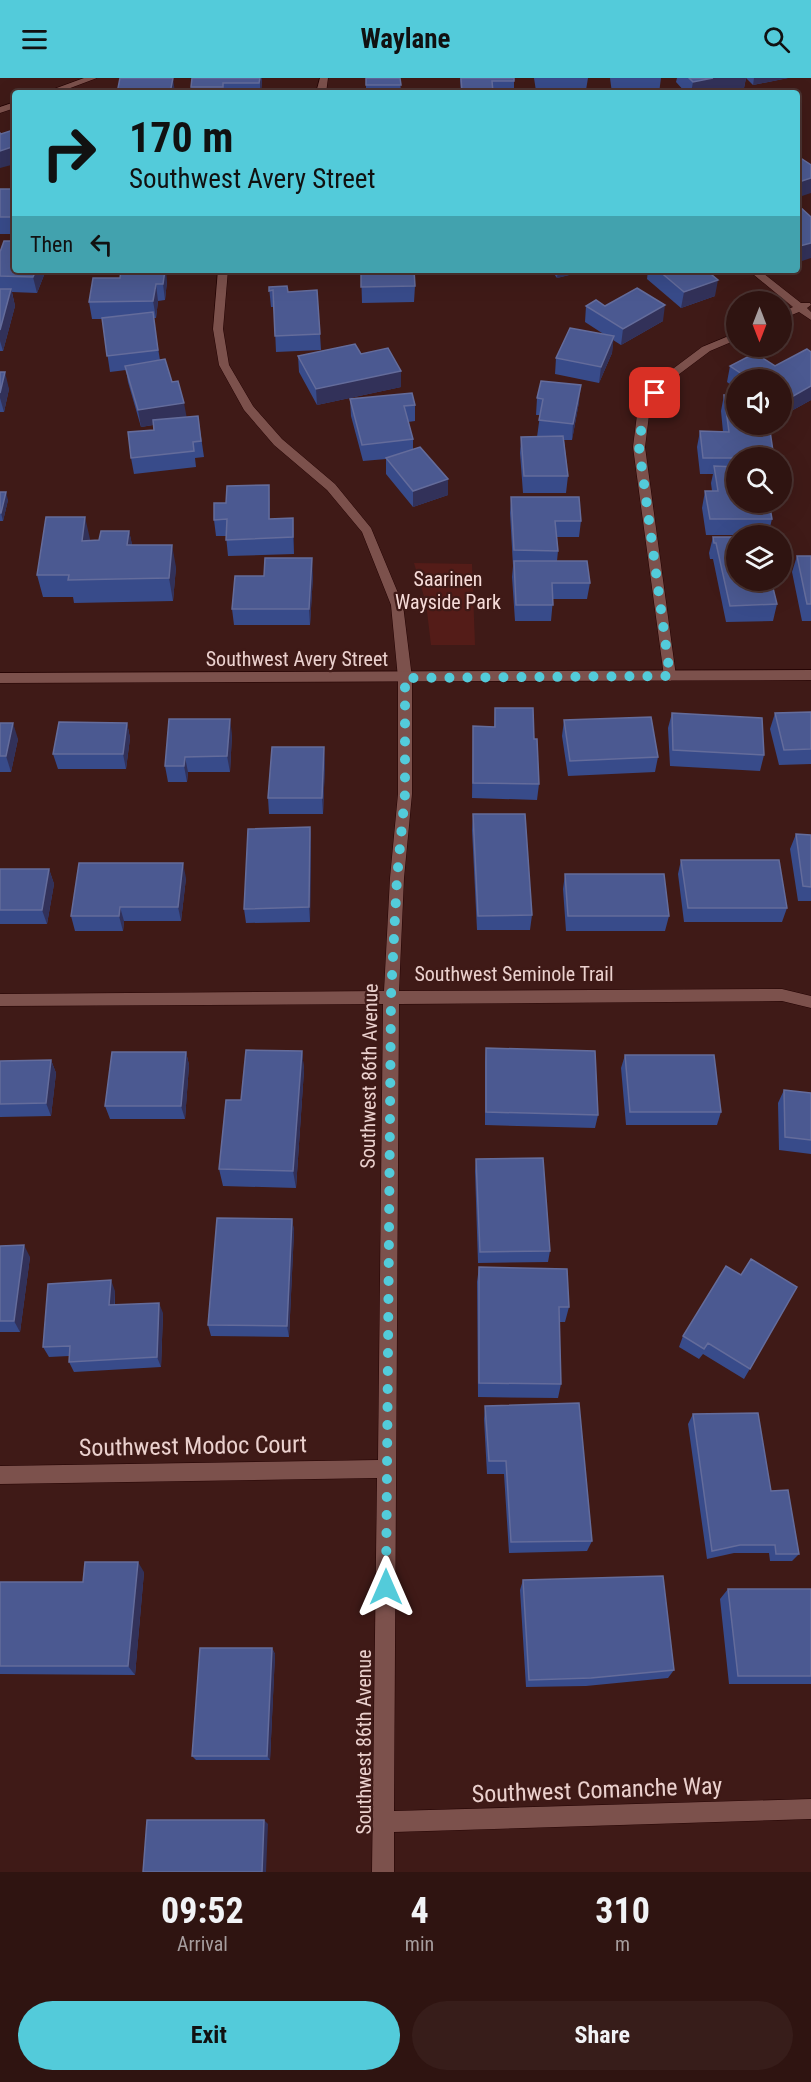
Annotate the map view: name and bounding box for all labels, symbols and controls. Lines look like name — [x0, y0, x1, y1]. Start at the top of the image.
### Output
icon: menu — [18, 23, 51, 56]
text: Waylane — [360, 23, 451, 55]
icon: search — [760, 23, 793, 56]
text: 170 m — [129, 113, 234, 162]
icon: right — [30, 114, 108, 192]
text: Southwest Avery Street — [129, 163, 375, 195]
icon: left — [85, 228, 118, 261]
text: Then — [30, 232, 73, 257]
north arrow — [726, 291, 792, 357]
map controls — [726, 291, 792, 591]
pin — [629, 367, 680, 418]
button: sound — [726, 369, 792, 435]
icon: arrive — [638, 376, 671, 409]
button: search — [726, 447, 792, 513]
button: layers — [726, 525, 792, 591]
park label: Saarinen Wayside Park — [395, 567, 501, 614]
street label: Southwest Avery Street — [206, 647, 388, 671]
street label: Southwest Seminole Trail — [414, 962, 614, 986]
street label: Southwest 86th Avenue — [355, 983, 383, 1169]
street label: Southwest Modoc Court — [79, 1430, 307, 1462]
position arrow — [354, 1555, 418, 1619]
street label: Southwest 86th Avenue — [352, 1649, 376, 1835]
street label: Southwest Comanche Way — [471, 1772, 723, 1808]
text: 09:52 — [161, 1890, 244, 1932]
text: 4 — [410, 1890, 429, 1932]
text: 310 — [595, 1890, 650, 1932]
text: Arrival — [177, 1932, 228, 1956]
text: min — [405, 1932, 434, 1956]
text: m — [615, 1932, 630, 1956]
button: Exit — [18, 2001, 400, 2070]
button: Share — [412, 2001, 793, 2070]

